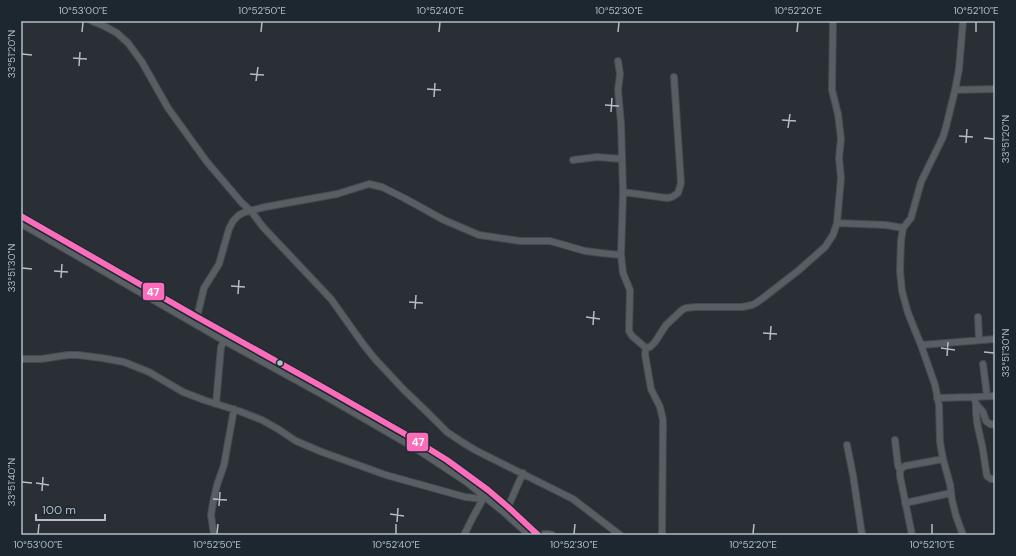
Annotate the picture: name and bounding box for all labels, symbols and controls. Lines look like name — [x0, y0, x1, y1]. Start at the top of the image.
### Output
text: 10°53'00"E — [58, 4, 108, 17]
text: 10°52'50"E — [238, 4, 286, 17]
text: 10°52'40"E — [416, 4, 464, 17]
text: 10°52'30"E — [595, 4, 643, 17]
text: 10°52'20"E — [774, 4, 822, 17]
text: 10°52'10"E — [953, 4, 999, 17]
text: 33°51'20"N — [5, 30, 18, 78]
text: 33°51'20"N — [999, 115, 1012, 163]
text: 33°51'30"N — [5, 244, 18, 292]
line badge: 47 — [142, 282, 165, 301]
text: 47 — [146, 285, 160, 299]
text: 33°51'30"N — [999, 329, 1012, 377]
unlabelled marker — [275, 358, 285, 368]
line badge: 47 — [406, 432, 429, 452]
text: 47 — [411, 435, 425, 449]
text: 33°51'40"N — [5, 458, 18, 506]
scale bar — [36, 496, 105, 522]
text: 100 m — [42, 502, 76, 518]
text: 10°53'00"E — [13, 538, 63, 551]
text: 10°52'50"E — [193, 538, 241, 551]
text: 10°52'40"E — [372, 538, 420, 551]
text: 10°52'30"E — [550, 538, 598, 551]
text: 10°52'20"E — [729, 538, 777, 551]
text: 10°52'10"E — [909, 538, 955, 551]

